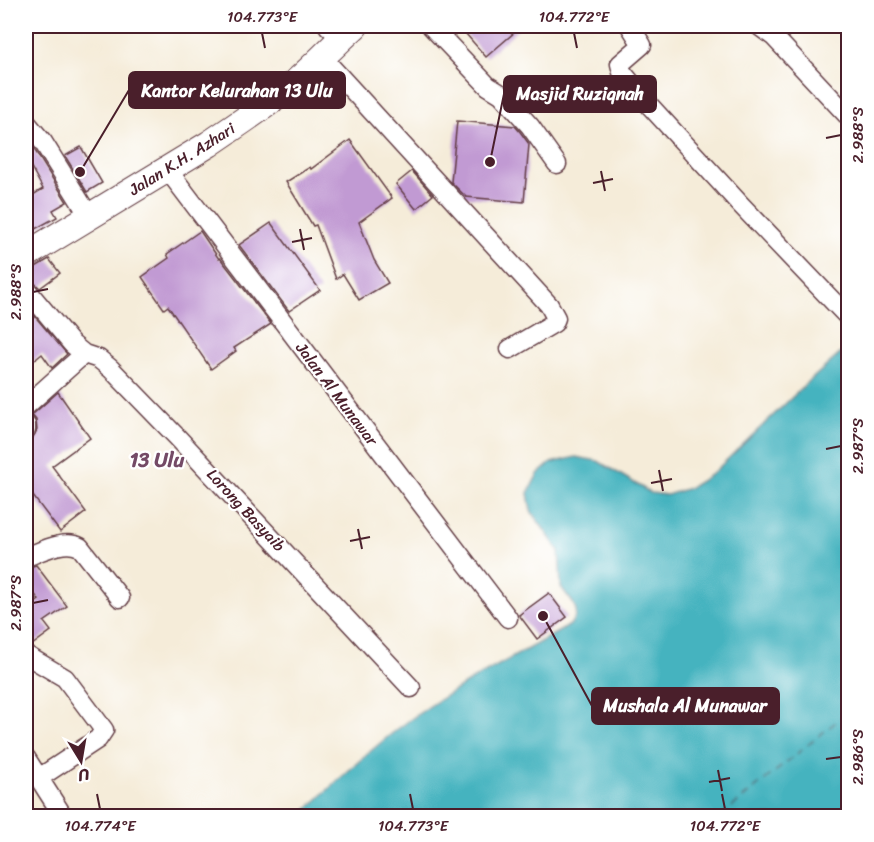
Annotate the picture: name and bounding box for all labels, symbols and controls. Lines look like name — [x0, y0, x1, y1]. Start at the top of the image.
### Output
text: 104.773°E — [227, 4, 299, 30]
text: 104.772°E — [539, 4, 611, 30]
callout: Kantor Kelurahan 13 Ulu — [129, 72, 345, 108]
text: Kantor Kelurahan 13 Ulu — [140, 75, 333, 107]
callout: Masjid Ruziqnah — [504, 76, 656, 112]
text: Masjid Ruziqnah — [515, 78, 645, 110]
text: 2.988°S — [845, 106, 871, 163]
street label: Jalan K.H. Azhari — [122, 114, 242, 204]
text: 2.988°S — [3, 263, 29, 320]
street label: Jalan Al Munawar — [287, 335, 387, 453]
text: 2.987°S — [845, 418, 871, 474]
district label: 13 Ulu — [130, 443, 184, 478]
street label: Lorong Basyaib — [199, 461, 293, 559]
text: 2.987°S — [3, 575, 29, 631]
callout: Mushala Al Munawar — [592, 688, 779, 724]
text: Mushala Al Munawar — [602, 690, 768, 722]
text: 2.986°S — [845, 729, 871, 785]
north arrow — [51, 731, 111, 791]
text: U — [74, 760, 92, 791]
text: 104.774°E — [64, 813, 137, 839]
text: 104.773°E — [378, 813, 450, 839]
text: 104.772°E — [690, 813, 762, 839]

